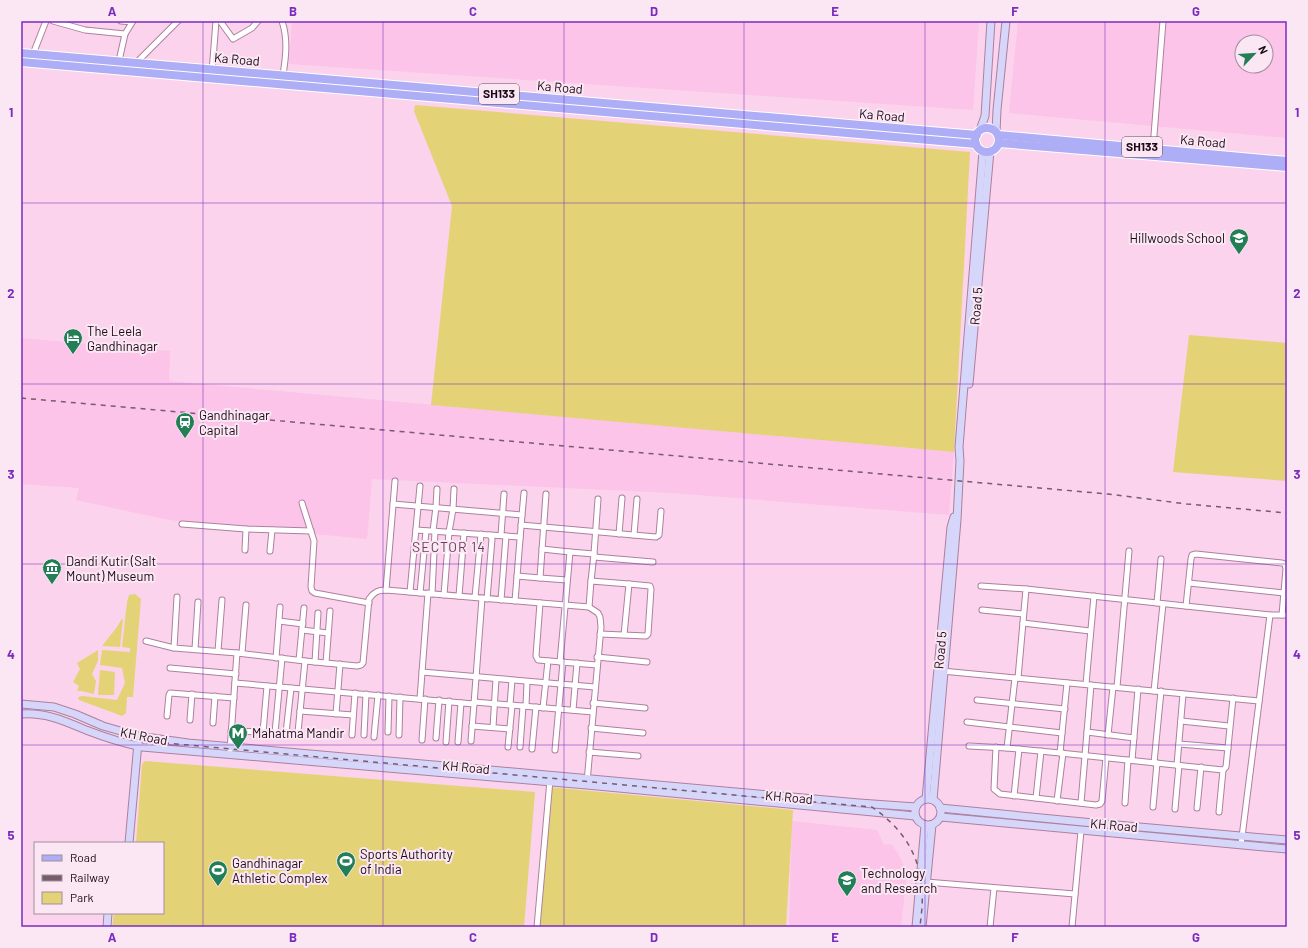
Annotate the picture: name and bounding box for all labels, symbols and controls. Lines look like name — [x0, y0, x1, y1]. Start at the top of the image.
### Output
text: A — [108, 3, 117, 19]
text: B — [289, 3, 297, 19]
text: C — [469, 3, 477, 19]
text: D — [650, 3, 658, 19]
text: E — [831, 3, 839, 19]
text: F — [1011, 3, 1019, 19]
text: G — [1192, 3, 1200, 19]
north arrow — [1234, 34, 1274, 74]
text: N — [1256, 43, 1271, 56]
street label: Ka Road — [213, 49, 261, 69]
street label: Ka Road — [536, 77, 584, 97]
road number: SH133 — [479, 84, 519, 104]
text: 1 — [9, 104, 13, 120]
text: 1 — [1295, 104, 1299, 120]
street label: Ka Road — [858, 105, 906, 125]
street label: Ka Road — [1179, 131, 1227, 151]
road number: SH133 — [1122, 137, 1162, 157]
school or university icon: Hillwoods School — [1228, 227, 1250, 255]
place label: Hillwoods School — [1130, 230, 1225, 246]
text: 2 — [7, 285, 15, 301]
text: 2 — [1293, 285, 1301, 301]
street label: Road 5 — [966, 286, 986, 326]
place label: The Leela Gandhinagar — [87, 323, 158, 354]
hotel icon: The Leela Gandhinagar — [62, 327, 84, 355]
place label: Gandhinagar Capital — [199, 407, 270, 438]
station icon: Gandhinagar Capital — [174, 411, 196, 439]
text: 3 — [7, 466, 15, 482]
text: 3 — [1293, 466, 1301, 482]
district label: SECTOR 14 — [412, 538, 486, 555]
place label: Dandi Kutir (Salt Mount) Museum — [66, 553, 156, 584]
museum icon: Dandi Kutir (Salt Mount) Museum — [41, 557, 63, 585]
street label: Road 5 — [930, 630, 950, 670]
text: 4 — [7, 646, 15, 662]
text: 4 — [1293, 646, 1301, 662]
metro station icon: Mahatma Mandir — [227, 722, 249, 750]
street label: KH Road — [119, 724, 169, 748]
place label: Mahatma Mandir — [252, 725, 345, 741]
street label: KH Road — [441, 757, 491, 777]
street label: KH Road — [764, 787, 814, 807]
street label: KH Road — [1089, 815, 1139, 835]
text: 5 — [7, 827, 15, 843]
text: 5 — [1293, 827, 1301, 843]
legend — [34, 842, 164, 914]
place label: Sports Authority of India — [360, 846, 453, 877]
text: Road — [70, 850, 97, 864]
sports icon: Sports Authority of India — [335, 850, 357, 878]
place label: Gandhinagar Athletic Complex — [232, 855, 328, 886]
sports icon: Gandhinagar Athletic Complex — [207, 859, 229, 887]
place label: Technology and Research — [861, 865, 937, 896]
school or university icon: Technology and Research — [836, 869, 858, 897]
text: Railway — [70, 870, 110, 884]
text: Park — [70, 890, 94, 904]
text: A — [108, 929, 117, 945]
text: B — [289, 929, 297, 945]
text: C — [469, 929, 477, 945]
text: D — [650, 929, 658, 945]
text: E — [831, 929, 839, 945]
text: F — [1011, 929, 1019, 945]
text: G — [1192, 929, 1200, 945]

